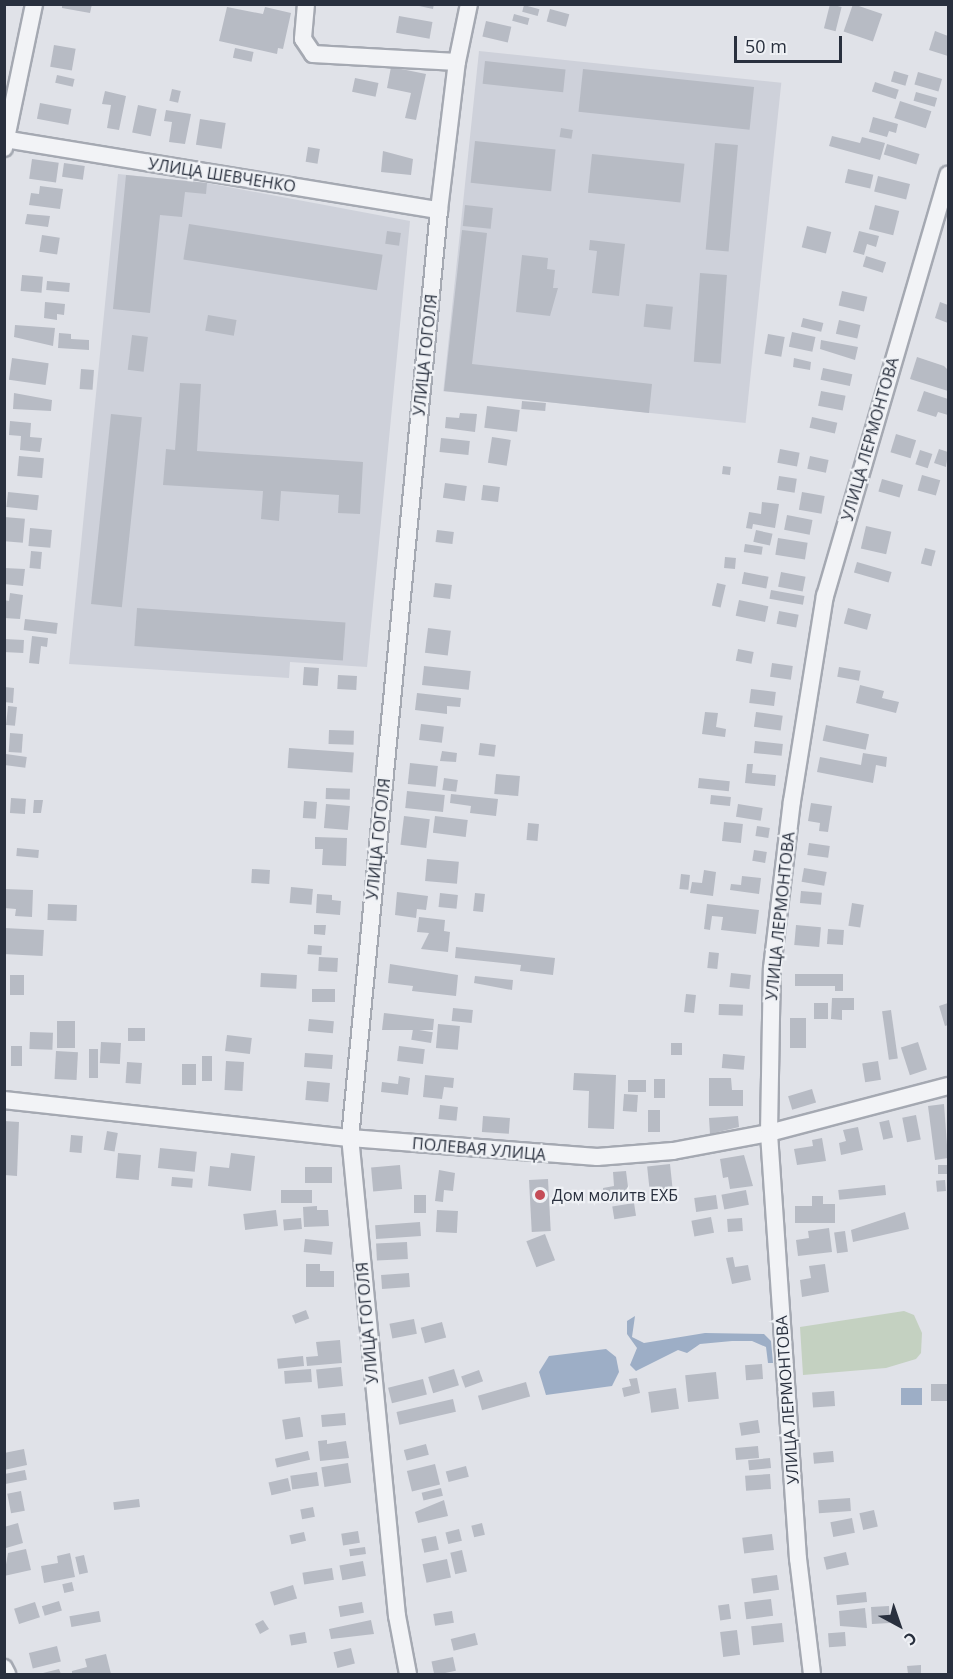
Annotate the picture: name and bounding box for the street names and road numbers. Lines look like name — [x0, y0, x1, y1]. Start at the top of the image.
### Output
street label: УЛИЦА ШЕВЧЕНКО — [147, 154, 297, 196]
street label: УЛИЦА ГОГОЛЯ — [409, 293, 441, 417]
street label: УЛИЦА ЛЕРМОНТОВА — [837, 355, 903, 523]
street label: УЛИЦА ГОГОЛЯ — [362, 777, 394, 901]
street label: УЛИЦА ЛЕРМОНТОВА — [762, 831, 798, 1001]
street label: ПОЛЕВАЯ УЛИЦА — [411, 1134, 547, 1164]
street label: УЛИЦА ГОГОЛЯ — [352, 1261, 382, 1385]
street label: УЛИЦА ЛЕРМОНТОВА — [772, 1315, 802, 1485]

